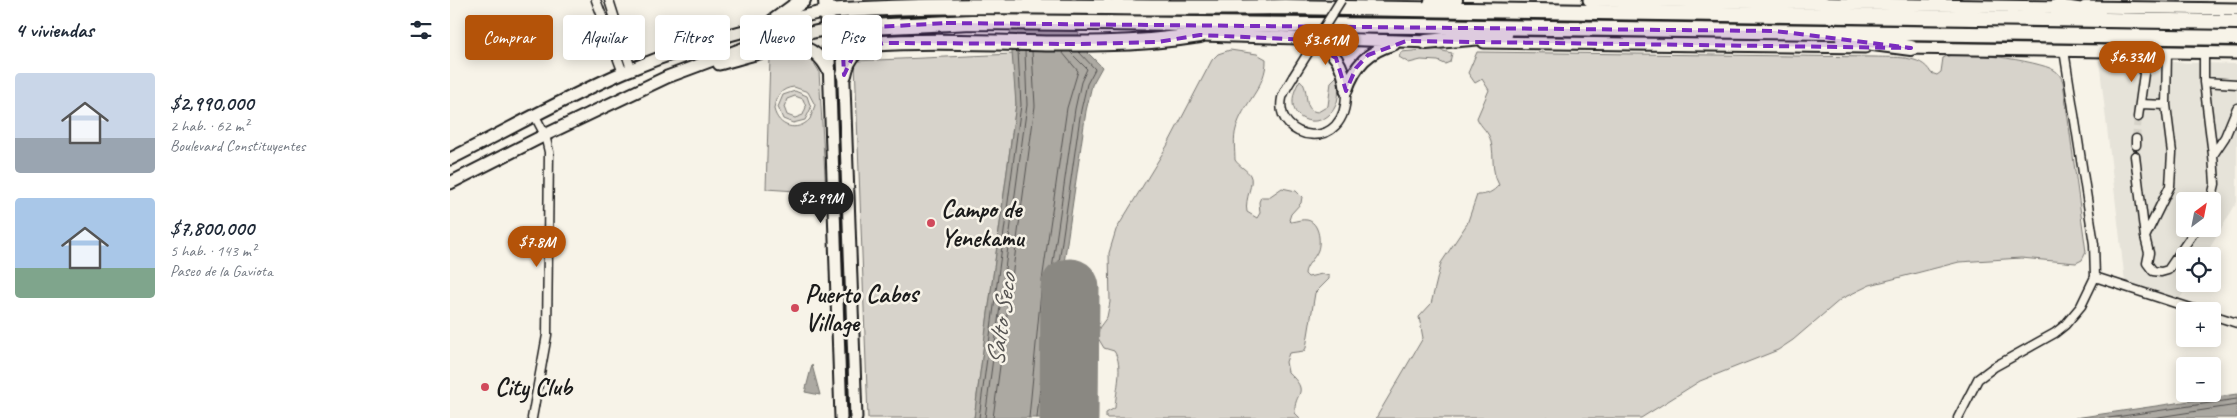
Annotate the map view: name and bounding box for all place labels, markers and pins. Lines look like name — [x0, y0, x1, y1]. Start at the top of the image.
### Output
pin: $3.61M — [1285, 23, 1367, 66]
pin: $6.33M — [2091, 41, 2173, 83]
pin: $2.99M — [780, 182, 862, 224]
place label: Campo de Yenekamu — [941, 193, 1025, 254]
marker: Campo de Yenekamu — [925, 217, 937, 229]
pin: $7.8M — [502, 226, 572, 268]
place label: Puerto Cabos Village — [805, 278, 920, 339]
marker: Puerto Cabos Village — [789, 302, 801, 314]
place label: City Club — [495, 371, 574, 403]
marker: City Club — [479, 381, 491, 393]

